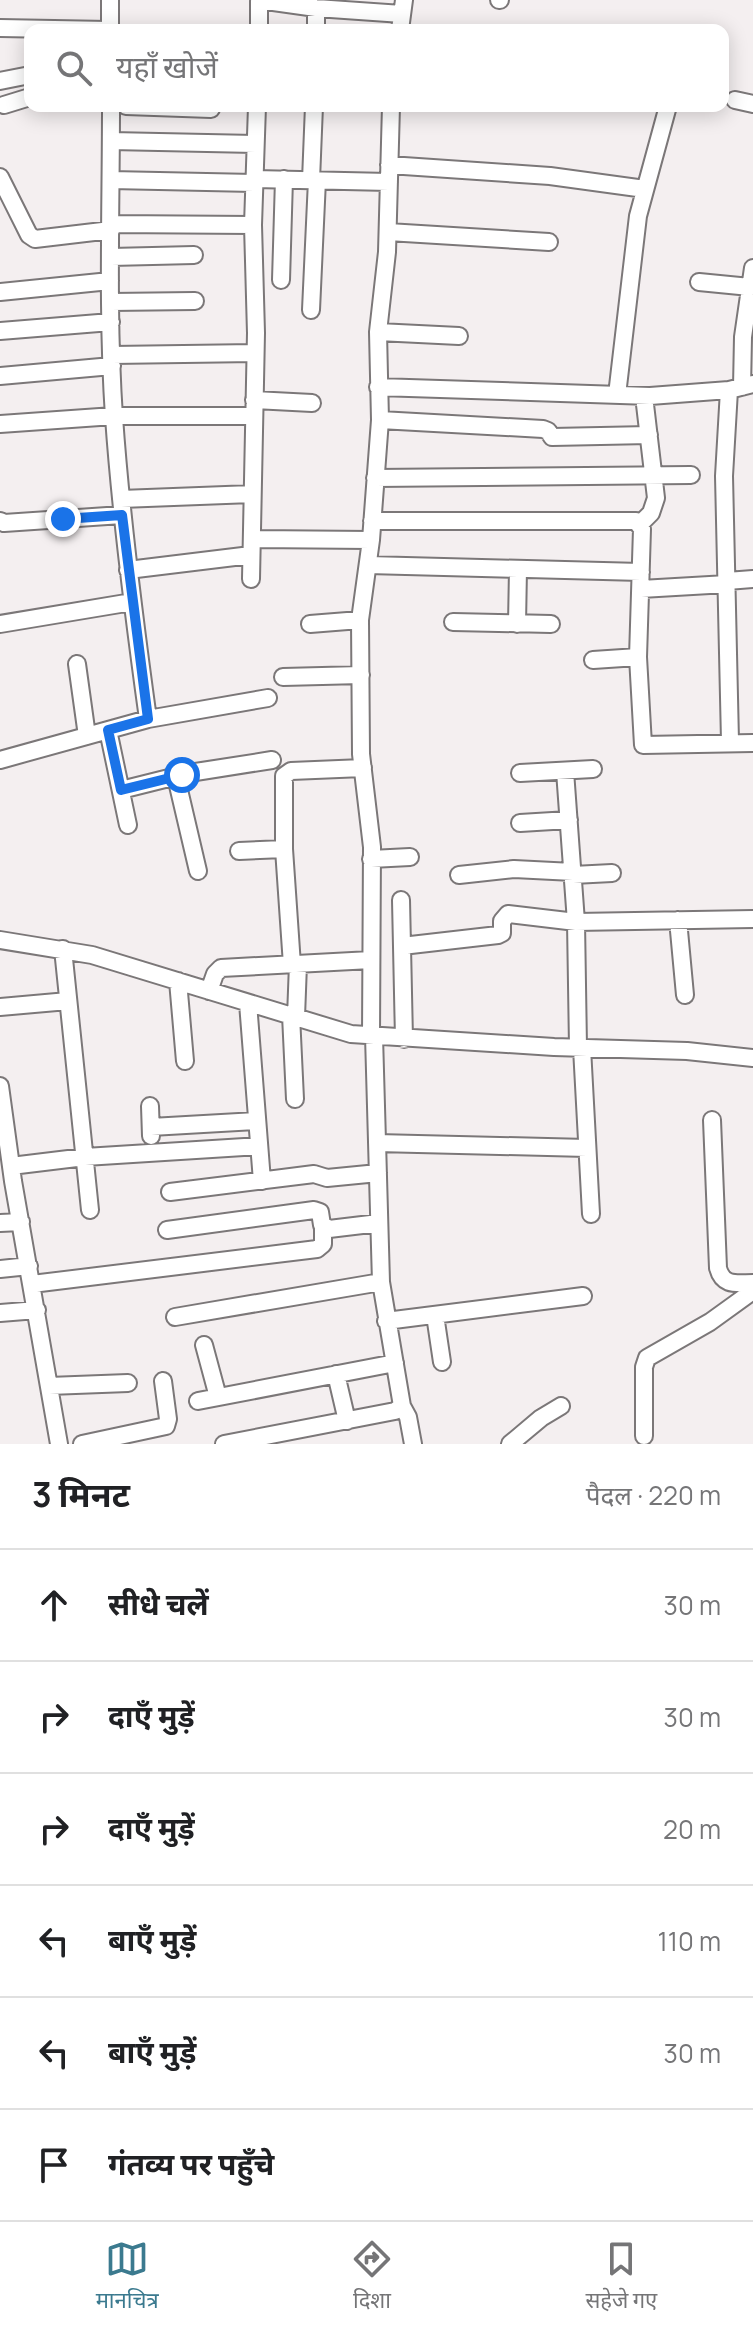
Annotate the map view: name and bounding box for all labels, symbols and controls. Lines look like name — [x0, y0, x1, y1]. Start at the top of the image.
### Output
search box — [24, 24, 729, 112]
icon: search — [52, 46, 96, 90]
text: यहाँ खोजें — [116, 46, 218, 87]
route end — [45, 501, 81, 537]
route start — [164, 757, 200, 793]
text: 3 मिनट — [32, 1471, 130, 1517]
text: पैदल · 220 m — [586, 1477, 721, 1513]
icon: ahead — [32, 1583, 76, 1627]
text: सीधे चलें — [108, 1583, 209, 1624]
text: 30 m — [664, 1587, 721, 1623]
icon: right — [32, 1695, 76, 1739]
text: दाएँ मुड़ें — [108, 1695, 195, 1736]
text: 30 m — [664, 1699, 721, 1735]
icon: right — [32, 1807, 76, 1851]
text: दाएँ मुड़ें — [108, 1807, 195, 1848]
text: 20 m — [663, 1811, 721, 1847]
icon: left — [32, 1919, 76, 1963]
text: बाएँ मुड़ें — [108, 1919, 196, 1960]
text: 110 m — [658, 1923, 721, 1959]
icon: left — [32, 2031, 76, 2075]
text: बाएँ मुड़ें — [108, 2031, 196, 2072]
text: 30 m — [664, 2035, 721, 2071]
icon: arrive — [32, 2143, 76, 2187]
text: गंतव्य पर पहुँचे — [108, 2143, 274, 2184]
tab: मानचित्र — [96, 2237, 159, 2317]
tab: दिशा — [350, 2237, 394, 2317]
tab: सहेजे गए — [585, 2237, 657, 2317]

